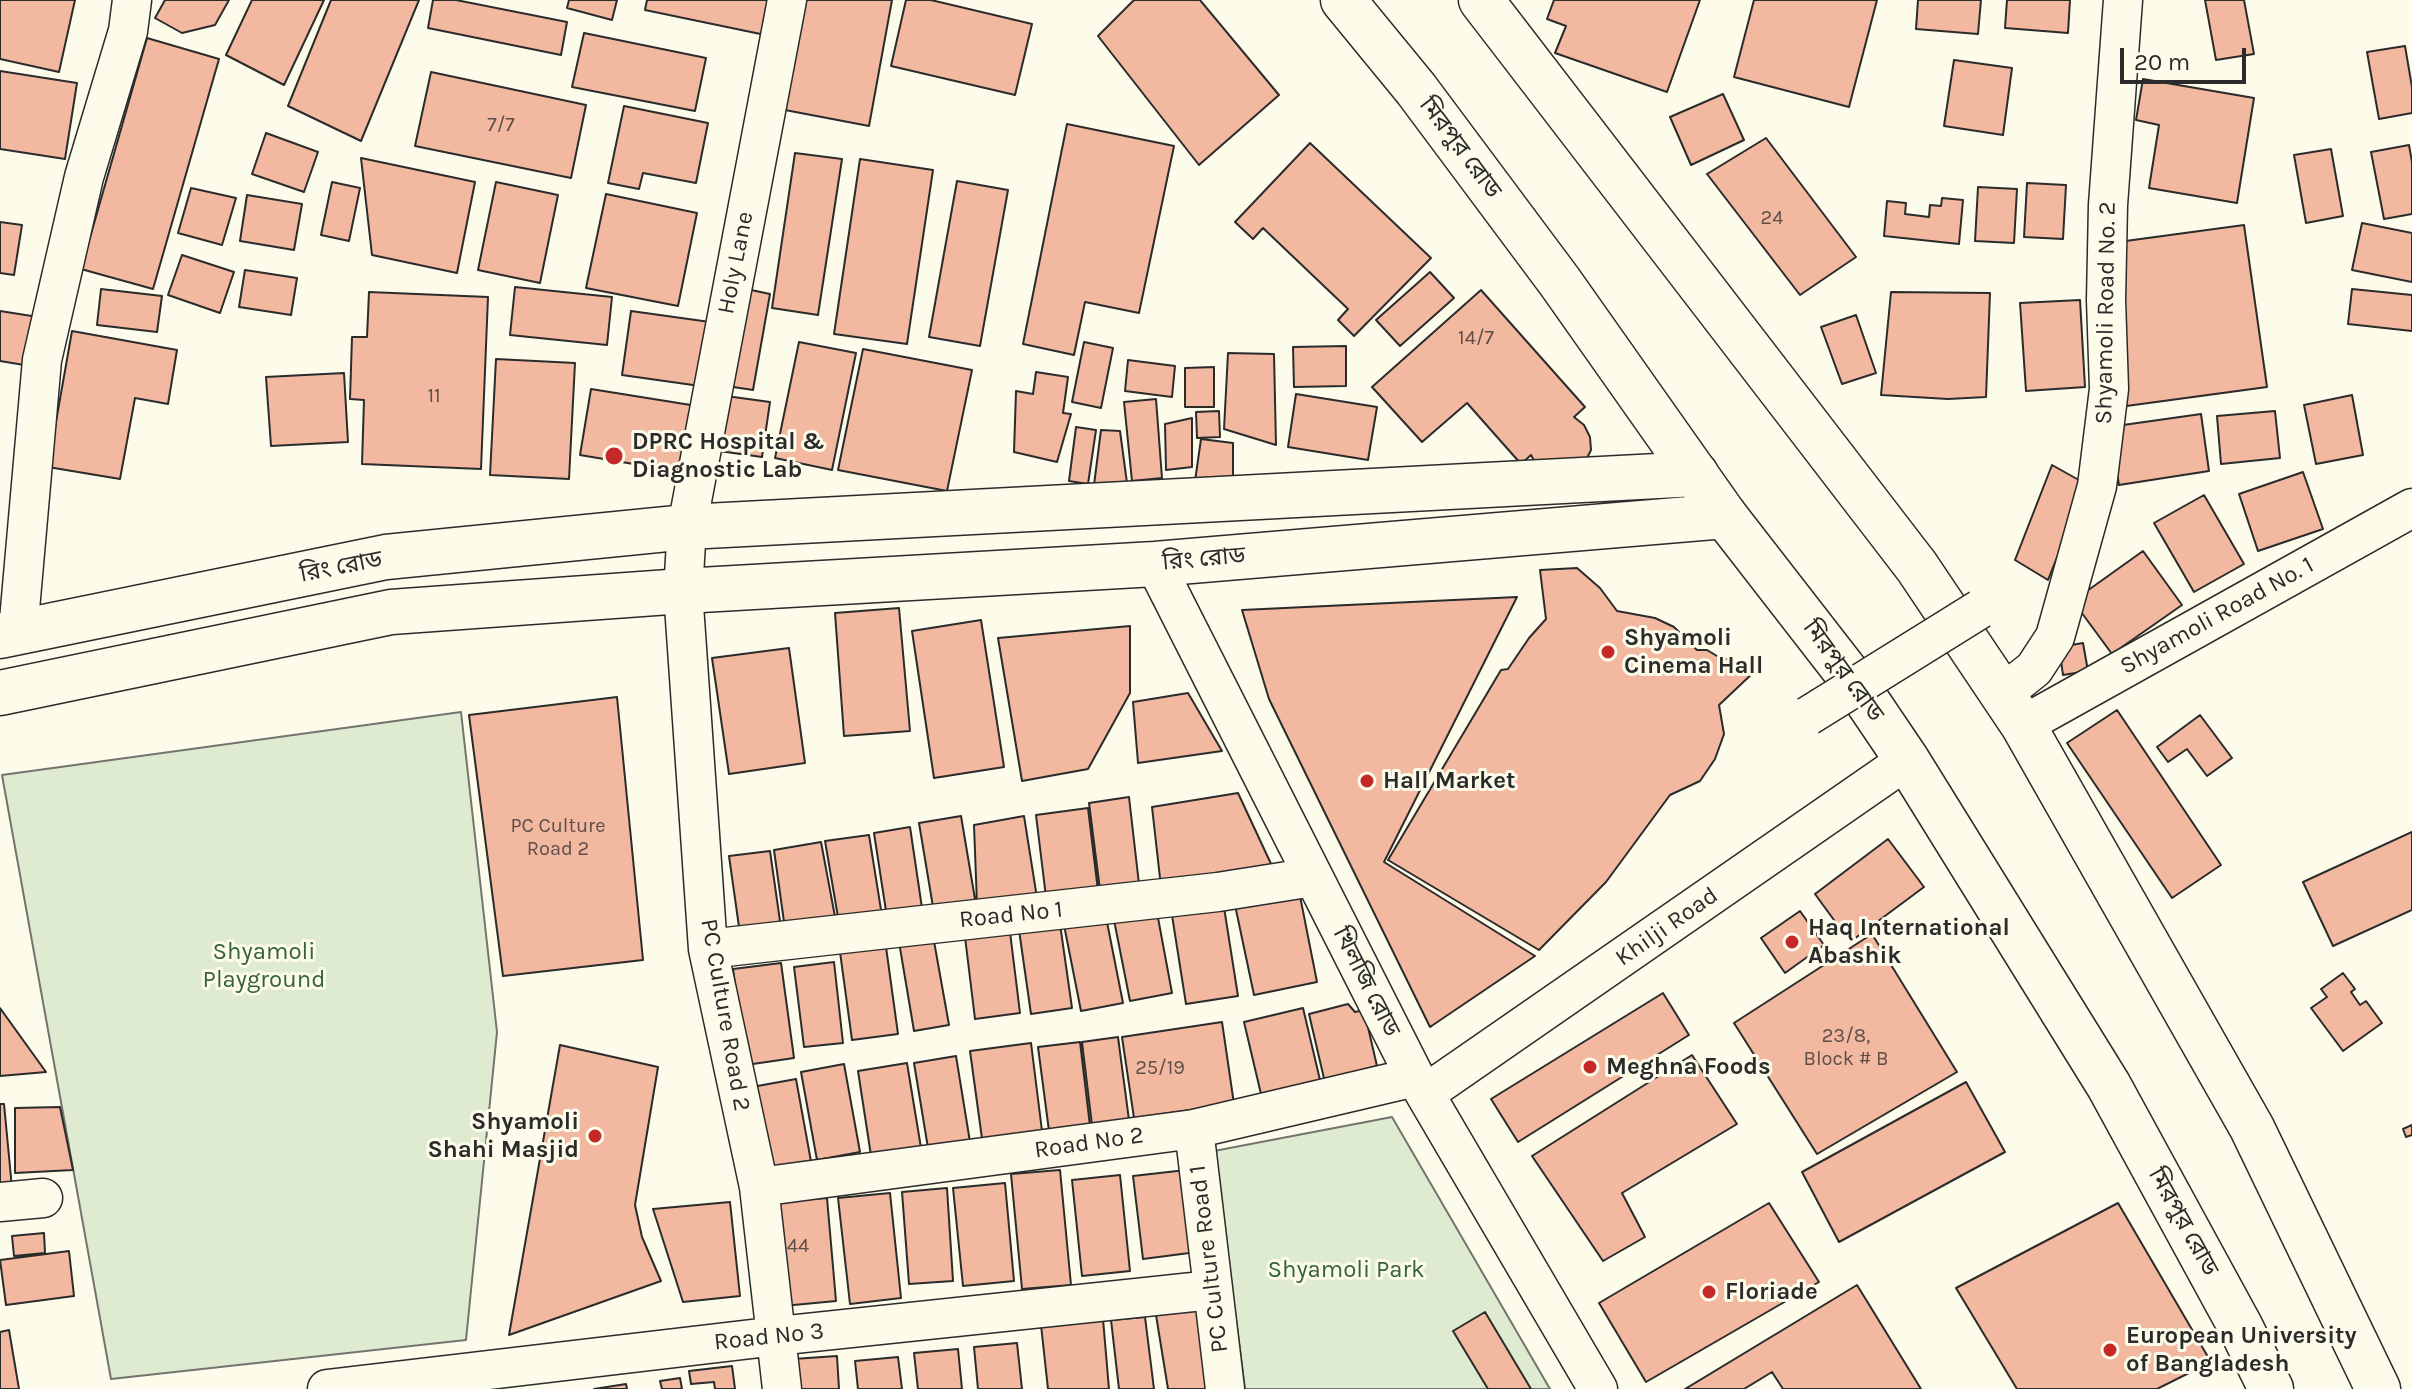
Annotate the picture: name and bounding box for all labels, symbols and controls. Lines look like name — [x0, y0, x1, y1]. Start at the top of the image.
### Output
scale bar — [2124, 32, 2250, 82]
text: 20 m — [2134, 48, 2190, 76]
street label: মিরপুর রোড — [1413, 92, 1507, 204]
house number: 7/7 — [487, 113, 515, 137]
street label: Shyamoli Road No. 2 — [2090, 201, 2122, 425]
house number: 24 — [1761, 206, 1783, 230]
street label: Holy Lane — [712, 209, 760, 317]
house number: 14/7 — [1458, 326, 1494, 350]
house number: 11 — [427, 384, 441, 408]
place label: DPRC Hospital & Diagnostic Lab — [632, 428, 825, 484]
marker: DPRC Hospital & Diagnostic Lab — [603, 445, 625, 467]
street label: রিং রোড — [1161, 541, 1247, 577]
street label: রিং রোড — [297, 545, 385, 589]
street label: Shyamoli Road No. 1 — [2115, 551, 2319, 681]
street label: মিরপুর রোড — [1796, 614, 1890, 728]
place label: Shyamoli Cinema Hall — [1624, 624, 1763, 680]
marker: Shyamoli Cinema Hall — [1599, 643, 1617, 661]
place label: Hall Market — [1383, 767, 1515, 795]
marker: Hall Market — [1358, 772, 1376, 790]
house number: PC Culture Road 2 — [510, 814, 606, 861]
street label: Khilji Road — [1610, 881, 1724, 973]
street label: Road No 1 — [958, 895, 1064, 935]
place label: Haq International Abashik — [1808, 914, 2010, 970]
street label: PC Culture Road 2 — [694, 917, 756, 1113]
street label: খিলজি রোড — [1326, 922, 1406, 1042]
marker: Haq International Abashik — [1783, 933, 1801, 951]
park label: Shyamoli Playground — [203, 938, 325, 994]
house number: 23/8, Block # B — [1804, 1024, 1888, 1071]
place label: Meghna Foods — [1606, 1053, 1771, 1081]
house number: 25/19 — [1135, 1056, 1185, 1080]
marker: Meghna Foods — [1581, 1058, 1599, 1076]
place label: Shyamoli Shahi Masjid — [427, 1108, 579, 1164]
street label: Road No 2 — [1032, 1121, 1146, 1165]
marker: Shyamoli Shahi Masjid — [586, 1127, 604, 1145]
street label: মিরপুর রোড — [2142, 1163, 2224, 1281]
street label: PC Culture Road 1 — [1183, 1164, 1235, 1354]
house number: 44 — [787, 1234, 809, 1258]
park label: Shyamoli Park — [1267, 1256, 1425, 1284]
place label: Floriade — [1725, 1278, 1818, 1306]
marker: Floriade — [1700, 1283, 1718, 1301]
street label: Road No 3 — [713, 1317, 825, 1357]
place label: European University of Bangladesh — [2126, 1322, 2357, 1378]
marker: European University of Bangladesh — [2101, 1341, 2119, 1359]

